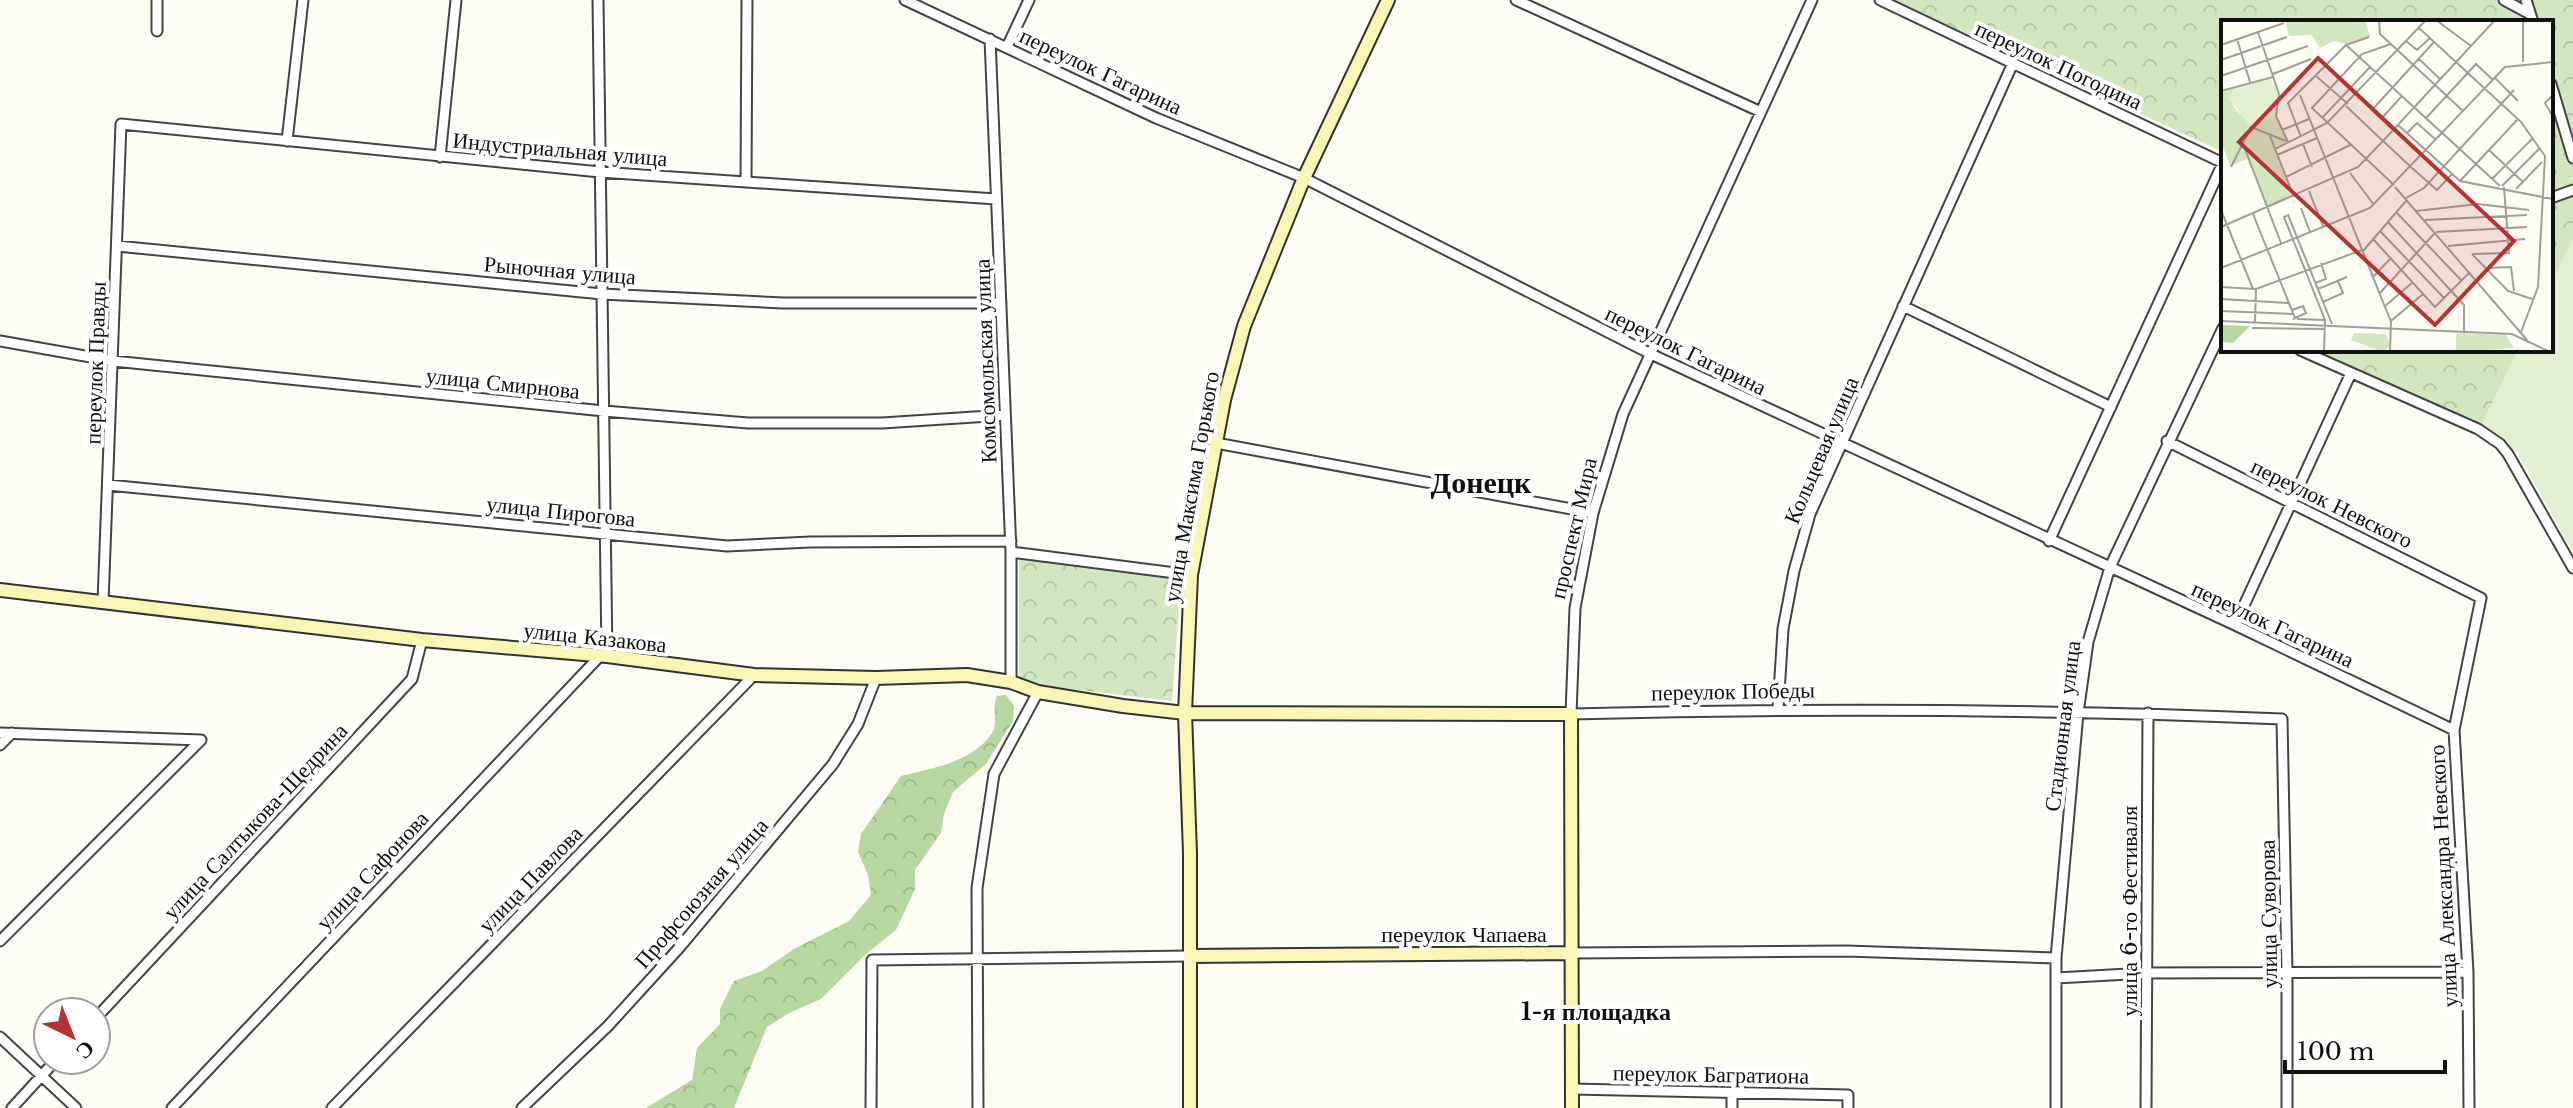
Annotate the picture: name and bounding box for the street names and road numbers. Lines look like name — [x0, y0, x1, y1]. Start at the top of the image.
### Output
street label: переулок Погодина — [1971, 15, 2147, 116]
street label: переулок Гагарина — [1015, 22, 1186, 121]
street label: Индустриальная улица — [451, 127, 669, 172]
street label: Рыночная улица — [483, 250, 637, 291]
street label: Комсомольская улица — [968, 258, 1003, 464]
street label: переулок Правды — [79, 281, 112, 445]
street label: переулок Гагарина — [1601, 300, 1771, 401]
street label: улица Смирнова — [425, 362, 581, 405]
street label: улица Максима Горького — [1158, 369, 1225, 605]
street label: Кольцевая улица — [1778, 372, 1865, 528]
street label: переулок Невского — [2247, 453, 2417, 554]
street label: проспект Мира — [1544, 455, 1603, 601]
street label: улица Пирогова — [485, 490, 637, 533]
street label: переулок Гагарина — [2187, 575, 2358, 674]
street label: улица Казакова — [522, 617, 668, 658]
street label: Стадионная улица — [2039, 639, 2086, 813]
street label: переулок Победы — [1651, 677, 1815, 706]
street label: улица Салтыкова-Щедрина — [157, 717, 354, 925]
street label: улица Александра Невского — [2423, 744, 2464, 1008]
street label: улица Сафонова — [310, 805, 435, 935]
street label: улица 6-го Фестиваля — [2116, 806, 2143, 1016]
street label: Профсоюзная улица — [629, 812, 774, 974]
street label: улица Павлова — [473, 820, 588, 938]
street label: улица Суворова — [2254, 839, 2283, 989]
street label: переулок Чапаева — [1381, 921, 1547, 948]
street label: переулок Багратиона — [1613, 1059, 1810, 1090]

